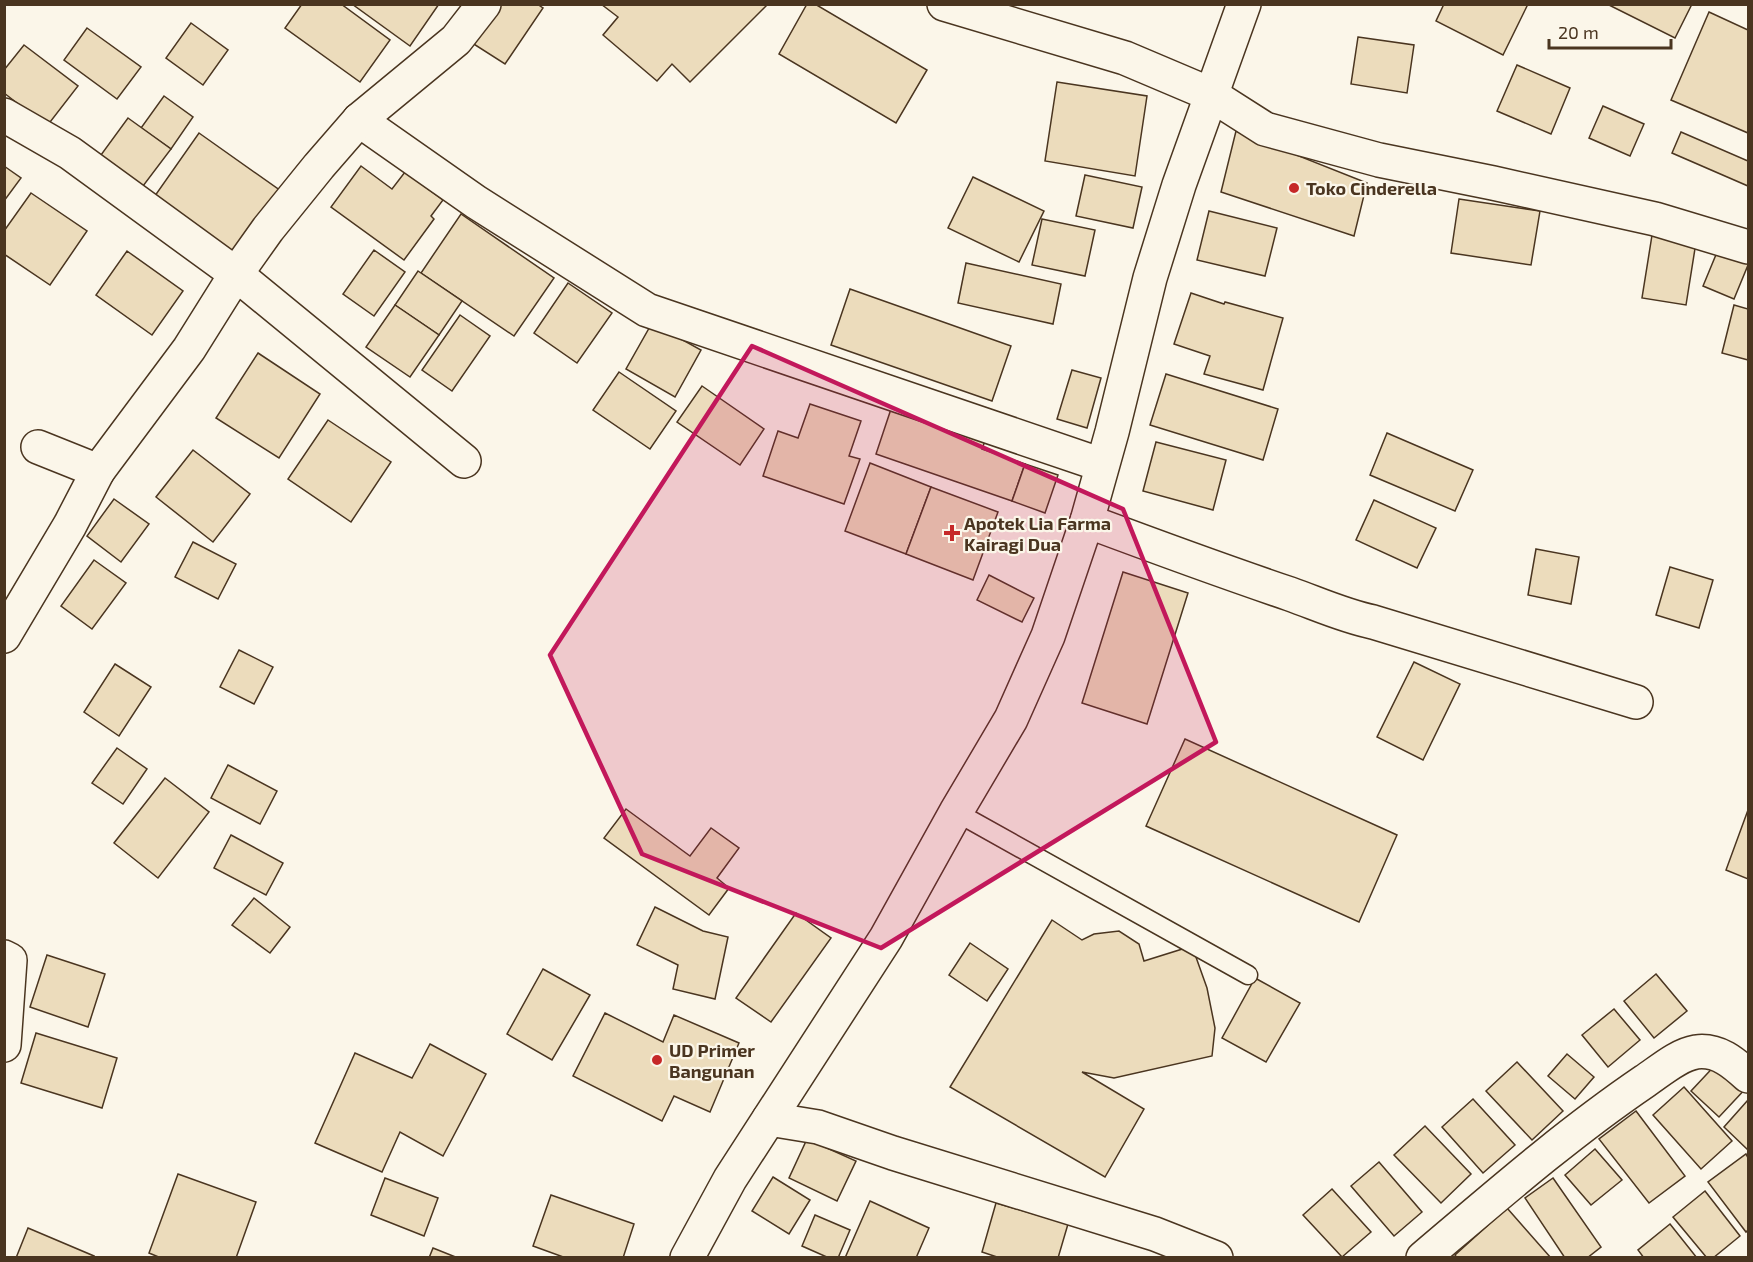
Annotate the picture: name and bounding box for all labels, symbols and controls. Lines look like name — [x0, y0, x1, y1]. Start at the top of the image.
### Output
scale bar — [1549, 12, 1670, 50]
text: 20 m — [1558, 21, 1599, 43]
place label: Toko Cinderella — [1306, 177, 1437, 199]
marker: Toko Cinderella — [1287, 181, 1301, 195]
place label: Apotek Lia Farma Kairagi Dua — [964, 512, 1111, 555]
marker: Apotek Lia Farma Kairagi Dua — [945, 526, 959, 540]
place label: UD Primer Bangunan — [669, 1039, 755, 1082]
marker: UD Primer Bangunan — [650, 1053, 664, 1067]

